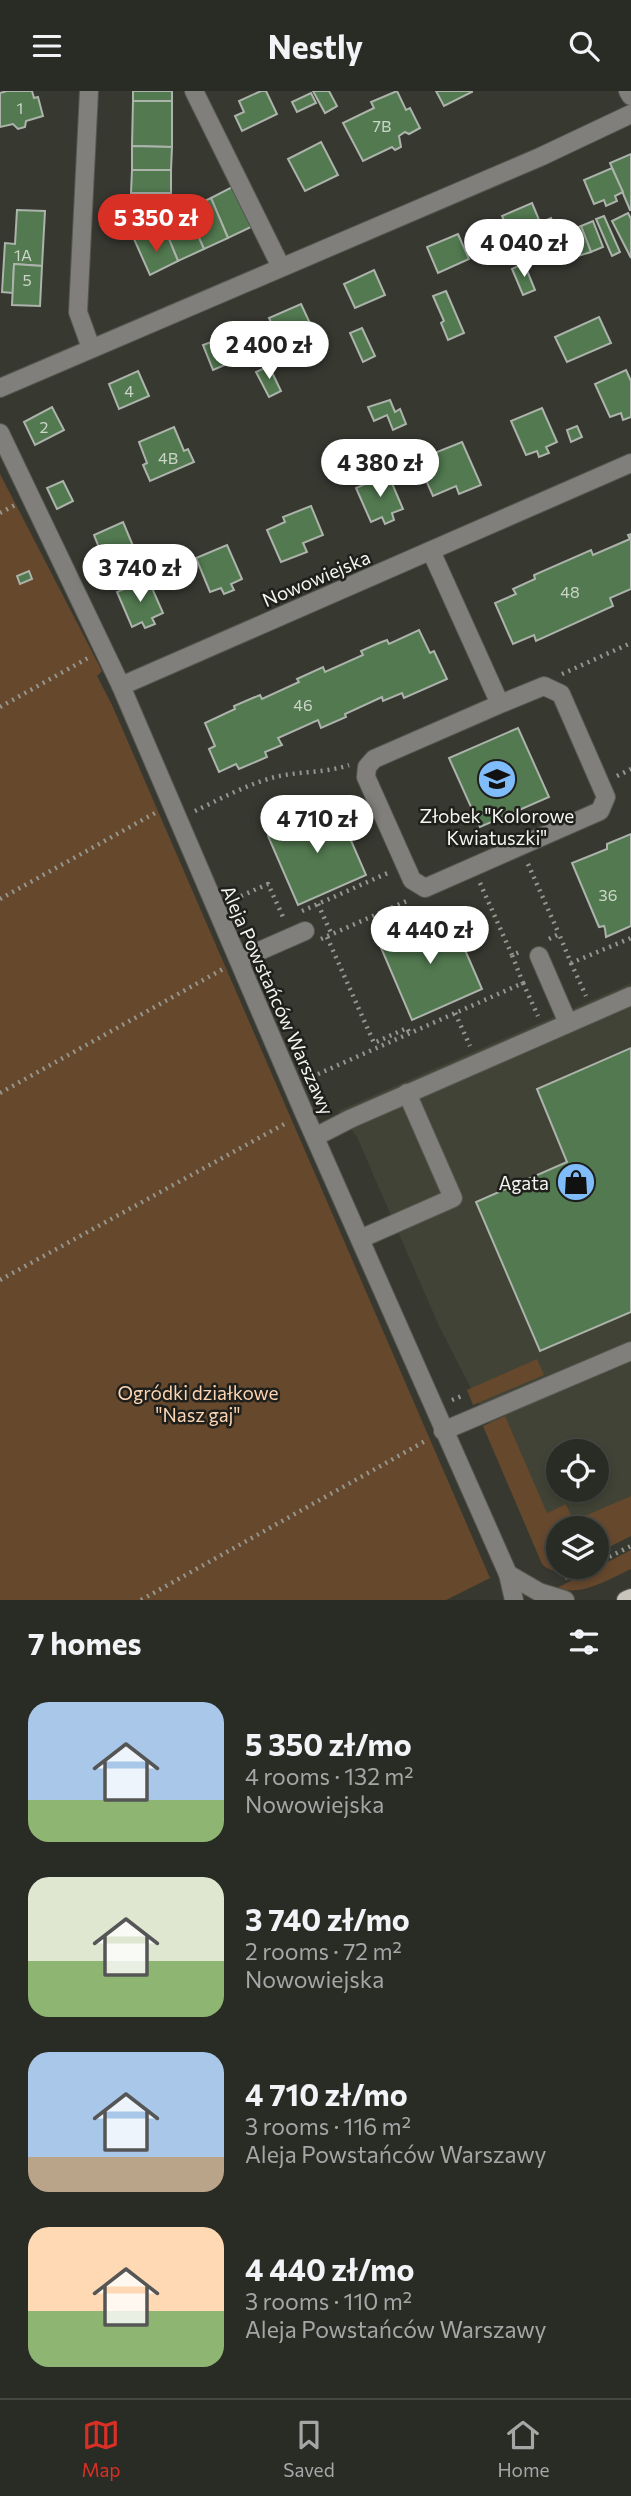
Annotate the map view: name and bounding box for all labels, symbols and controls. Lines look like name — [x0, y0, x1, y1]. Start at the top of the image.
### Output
text: Nestly — [268, 26, 363, 66]
icon: menu — [28, 27, 66, 65]
icon: search — [565, 27, 603, 65]
house number: 1 — [17, 98, 23, 117]
house number: 7B — [373, 116, 391, 135]
pin: 5 350 zł — [84, 195, 228, 254]
text: 5 350 zł — [114, 203, 198, 231]
pin: 4 040 zł — [452, 219, 596, 279]
text: 4 040 zł — [480, 228, 568, 256]
house number: 1A — [14, 245, 32, 264]
house number: 5 — [22, 270, 32, 289]
pin: 2 400 zł — [197, 321, 341, 381]
text: 2 400 zł — [226, 330, 312, 358]
house number: 4 — [124, 381, 134, 400]
house number: 2 — [40, 417, 49, 436]
pin: 4 380 zł — [308, 439, 452, 499]
house number: 4B — [158, 448, 178, 467]
text: 4 380 zł — [337, 448, 423, 476]
pin: 3 740 zł — [68, 545, 212, 604]
street label: Nowowiejska — [259, 545, 373, 611]
text: 3 740 zł — [99, 553, 181, 581]
house number: 48 — [560, 582, 580, 601]
house number: 46 — [293, 695, 313, 714]
school or university icon: Złobek "Kolorowe Kwiatuszki" — [476, 758, 518, 800]
pin: 4 710 zł — [245, 795, 389, 855]
text: 4 710 zł — [276, 804, 358, 832]
place label: Złobek "Kolorowe Kwiatuszki" — [420, 804, 574, 849]
street label: Aleja Powstańców Warszawy — [217, 882, 339, 1119]
house number: 36 — [599, 885, 617, 904]
pin: 4 440 zł — [358, 907, 502, 966]
text: 4 440 zł — [387, 915, 473, 943]
shop icon: Agata — [555, 1161, 597, 1203]
place label: Agata — [498, 1171, 549, 1194]
park label: Ogródki działkowe "Nasz gaj" — [118, 1381, 278, 1426]
map controls — [546, 1439, 609, 1579]
button: locate — [546, 1439, 609, 1502]
button: layers — [546, 1516, 609, 1579]
icon: filters — [565, 1623, 603, 1661]
text: 7 homes — [28, 1624, 141, 1661]
text: 5 350 zł/mo — [245, 1725, 412, 1762]
icon: home — [84, 1730, 168, 1814]
text: 4 rooms · 132 m² — [245, 1762, 414, 1790]
text: Nowowiejska — [245, 1790, 384, 1818]
text: 3 740 zł/mo — [245, 1900, 410, 1937]
icon: home — [84, 1905, 168, 1989]
text: 2 rooms · 72 m² — [245, 1937, 402, 1965]
text: Nowowiejska — [245, 1965, 384, 1993]
text: 4 710 zł/mo — [245, 2075, 408, 2112]
icon: home — [84, 2080, 168, 2164]
text: 3 rooms · 116 m² — [245, 2112, 411, 2140]
text: Aleja Powstańców Warszawy — [245, 2140, 546, 2168]
text: 4 440 zł/mo — [245, 2250, 414, 2287]
icon: home — [84, 2255, 168, 2339]
text: 3 rooms · 110 m² — [245, 2287, 412, 2315]
text: Aleja Powstańców Warszawy — [245, 2315, 546, 2343]
tab: Map — [81, 2416, 121, 2481]
tab: Saved — [283, 2416, 335, 2481]
tab: Home — [497, 2416, 550, 2481]

